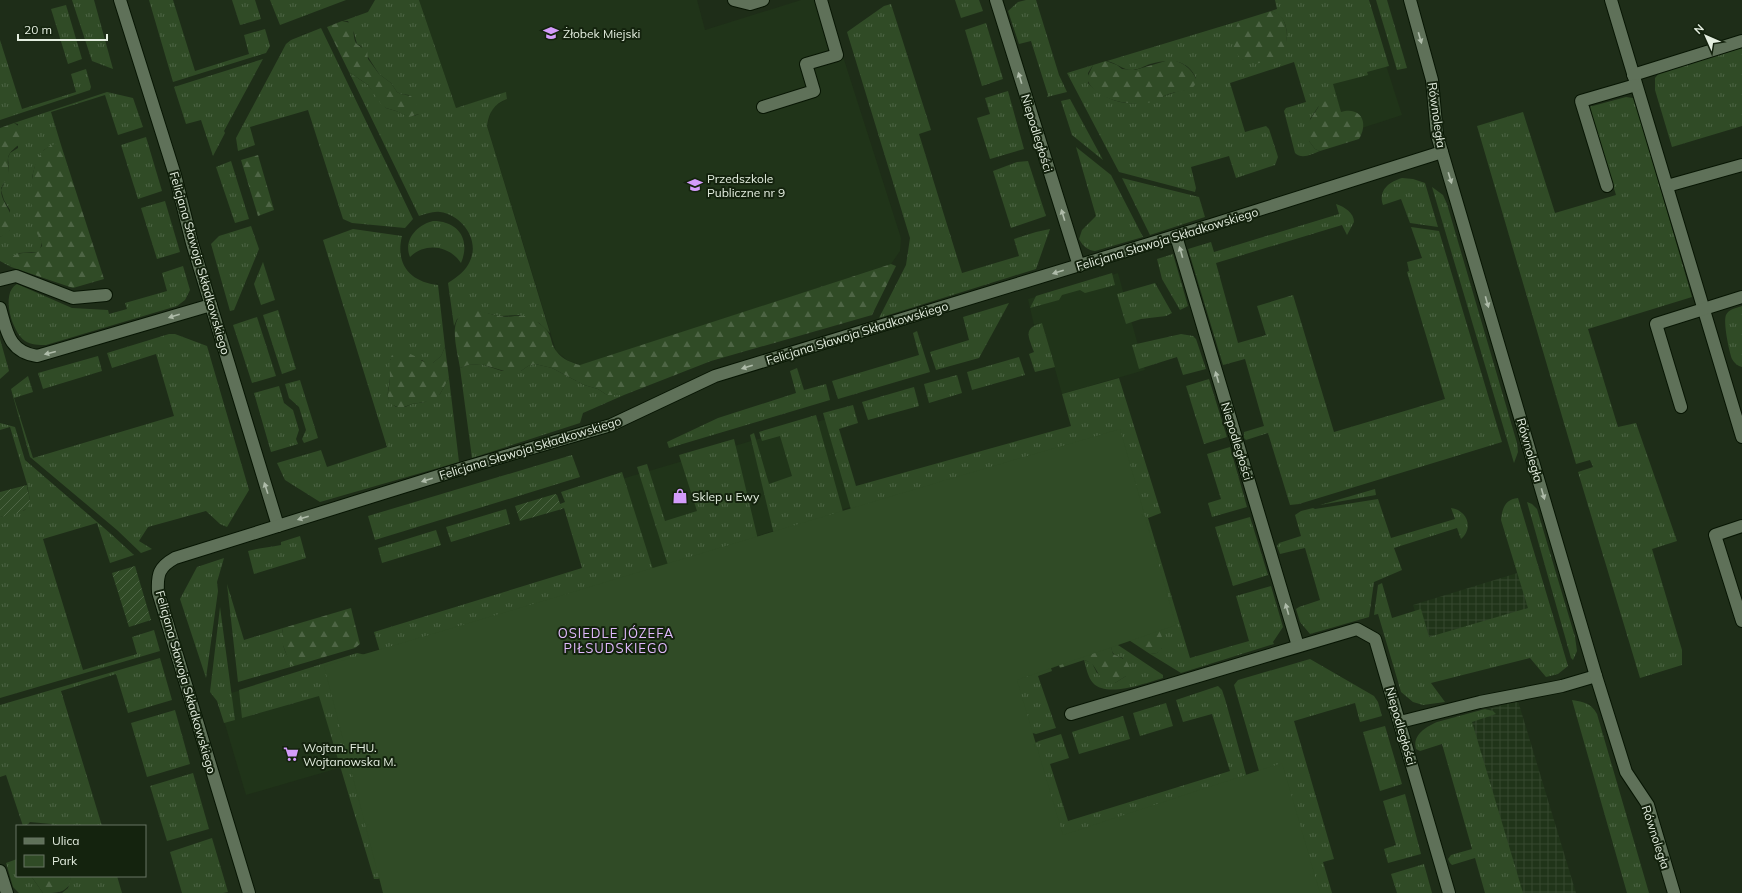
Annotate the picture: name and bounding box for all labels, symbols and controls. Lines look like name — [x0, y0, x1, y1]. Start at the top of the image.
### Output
scale bar — [18, 16, 107, 42]
north arrow — [1686, 16, 1726, 56]
text: N — [1691, 21, 1707, 37]
text: 20 m — [24, 22, 52, 37]
school or university icon: Żłobek Miejski — [542, 24, 560, 42]
place label: Żłobek Miejski — [563, 26, 641, 41]
one-way arrow — [1417, 32, 1423, 44]
one-way arrow — [1017, 72, 1023, 84]
street label: Równoległa — [1425, 81, 1449, 149]
street label: Niepodległości — [1018, 92, 1056, 174]
street label: Felicjana Sławoja Składkowskiego — [167, 170, 233, 356]
place label: Przedszkole Publiczne nr 9 — [707, 171, 785, 200]
one-way arrow — [1447, 172, 1453, 184]
school or university icon: Przedszkole Publiczne nr 9 — [686, 176, 704, 194]
street label: Felicjana Sławoja Składkowskiego — [1074, 204, 1260, 274]
one-way arrow — [1060, 209, 1066, 221]
one-way arrow — [1178, 246, 1184, 258]
one-way arrow — [1052, 269, 1064, 275]
one-way arrow — [1484, 297, 1490, 309]
street label: Felicjana Sławoja Składkowskiego — [764, 298, 950, 368]
one-way arrow — [168, 313, 180, 319]
one-way arrow — [43, 350, 55, 356]
one-way arrow — [740, 364, 752, 370]
one-way arrow — [1214, 371, 1220, 383]
street label: Niepodległości — [1218, 400, 1256, 482]
street label: Felicjana Sławoja Składkowskiego — [437, 413, 623, 483]
street label: Równoległa — [1514, 416, 1546, 484]
one-way arrow — [420, 477, 432, 483]
one-way arrow — [263, 482, 269, 494]
shop icon: Sklep u Ewy — [671, 487, 689, 505]
place label: Sklep u Ewy — [692, 489, 760, 504]
one-way arrow — [1540, 489, 1546, 501]
one-way arrow — [296, 515, 308, 521]
street label: Felicjana Sławoja Składkowskiego — [153, 589, 219, 775]
one-way arrow — [1284, 603, 1290, 615]
district label: OSIEDLE JÓZEFA PIŁSUDSKIEGO — [558, 625, 674, 656]
street label: Niepodległości — [1383, 685, 1419, 767]
place label: Wojtan. FHU. Wojtanowska M. — [303, 740, 396, 769]
supermarket icon: Wojtan. FHU. Wojtanowska M. — [282, 745, 300, 763]
street label: Równoległa — [1639, 803, 1673, 871]
legend — [16, 825, 146, 877]
text: Ulica — [52, 833, 80, 848]
text: Park — [52, 853, 78, 868]

